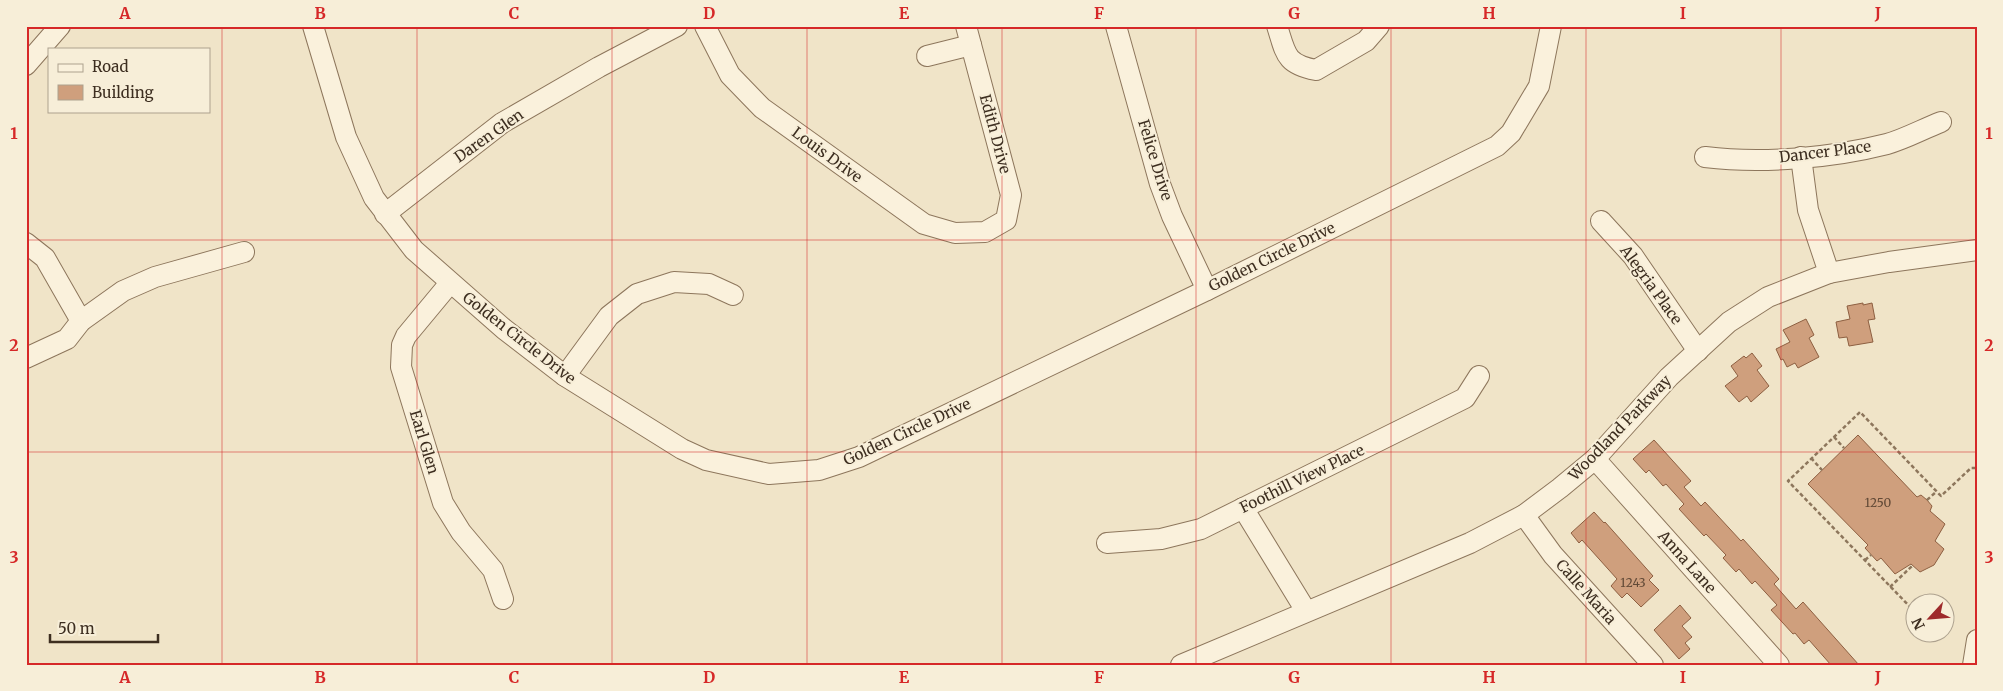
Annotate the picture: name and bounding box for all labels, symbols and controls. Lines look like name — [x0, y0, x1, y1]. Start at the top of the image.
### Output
text: A — [118, 3, 131, 23]
text: B — [314, 3, 326, 23]
text: C — [509, 3, 519, 23]
text: D — [703, 3, 715, 23]
text: E — [899, 3, 910, 23]
text: F — [1094, 3, 1104, 23]
text: G — [1288, 3, 1300, 23]
text: H — [1482, 3, 1496, 23]
text: I — [1680, 3, 1686, 23]
text: J — [1874, 3, 1881, 23]
legend — [48, 48, 210, 112]
text: Road — [92, 57, 128, 76]
text: Building — [92, 83, 154, 102]
street label: Edith Drive — [976, 92, 1015, 176]
street label: Daren Glen — [450, 105, 527, 166]
street label: Felice Drive — [1134, 117, 1177, 203]
text: 1 — [10, 123, 18, 143]
street label: Louis Drive — [788, 123, 866, 187]
text: 1 — [1985, 123, 1993, 143]
street label: Dancer Place — [1778, 136, 1872, 167]
street label: Golden Circle Drive — [1206, 218, 1338, 295]
street label: Alegria Place — [1616, 241, 1687, 328]
street label: Golden Circle Drive — [459, 288, 580, 388]
text: 2 — [9, 335, 19, 355]
text: 2 — [1984, 335, 1994, 355]
street label: Woodland Parkway — [1564, 371, 1675, 485]
street label: Golden Circle Drive — [840, 394, 974, 469]
street label: Earl Glen — [406, 408, 443, 476]
street label: Foothill View Place — [1236, 440, 1367, 517]
house number: 1250 — [1865, 495, 1892, 510]
street label: Anna Lane — [1654, 526, 1721, 597]
text: 3 — [9, 547, 19, 567]
text: 3 — [1984, 547, 1994, 567]
street label: Calle Maria — [1552, 555, 1621, 628]
house number: 1243 — [1620, 575, 1646, 590]
north arrow — [1906, 594, 1956, 644]
scale bar — [50, 611, 158, 643]
text: N — [1908, 615, 1929, 633]
text: 50 m — [58, 619, 95, 638]
text: A — [118, 667, 131, 687]
text: B — [314, 667, 326, 687]
text: C — [509, 667, 519, 687]
text: D — [703, 667, 715, 687]
text: E — [899, 667, 910, 687]
text: F — [1094, 667, 1104, 687]
text: G — [1288, 667, 1300, 687]
text: H — [1482, 667, 1496, 687]
text: I — [1680, 667, 1686, 687]
text: J — [1874, 667, 1881, 687]

